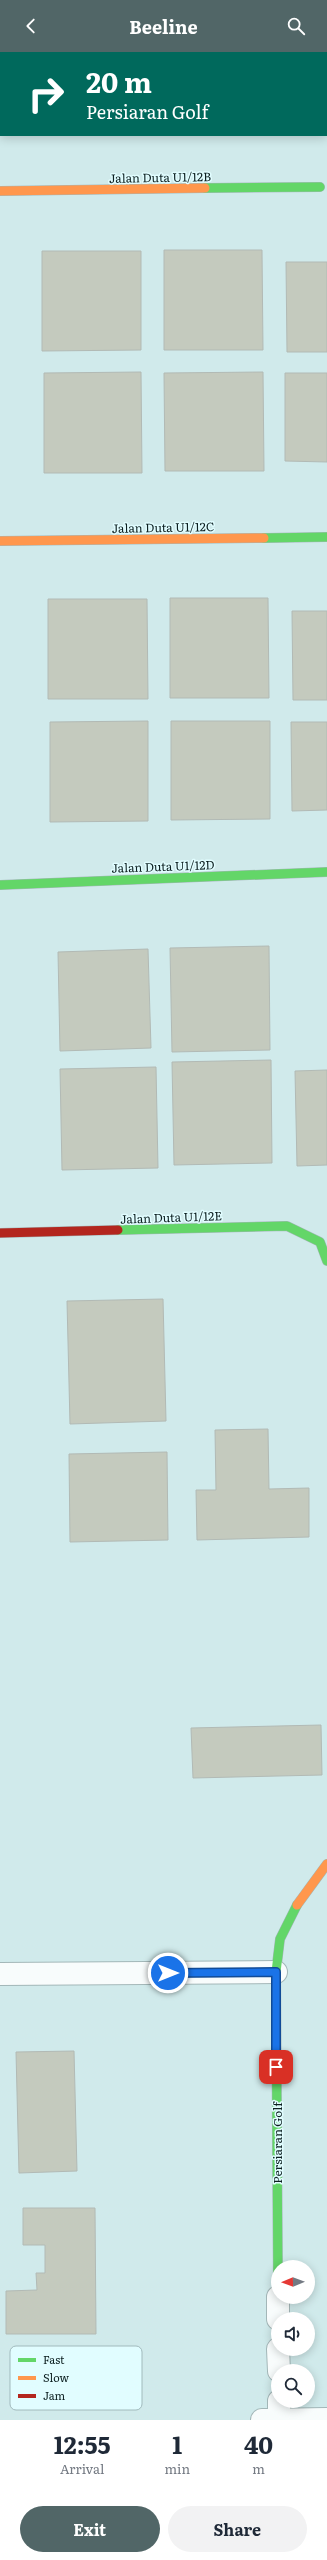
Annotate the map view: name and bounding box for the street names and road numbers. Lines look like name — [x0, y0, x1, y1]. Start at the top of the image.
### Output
street label: Jalan Duta U1/12B — [109, 167, 211, 187]
street label: Jalan Duta U1/12C — [112, 517, 214, 537]
street label: Jalan Duta U1/12D — [111, 855, 215, 877]
street label: Jalan Duta U1/12E — [120, 1206, 223, 1228]
street label: Persiaran Golf — [268, 2101, 286, 2184]

